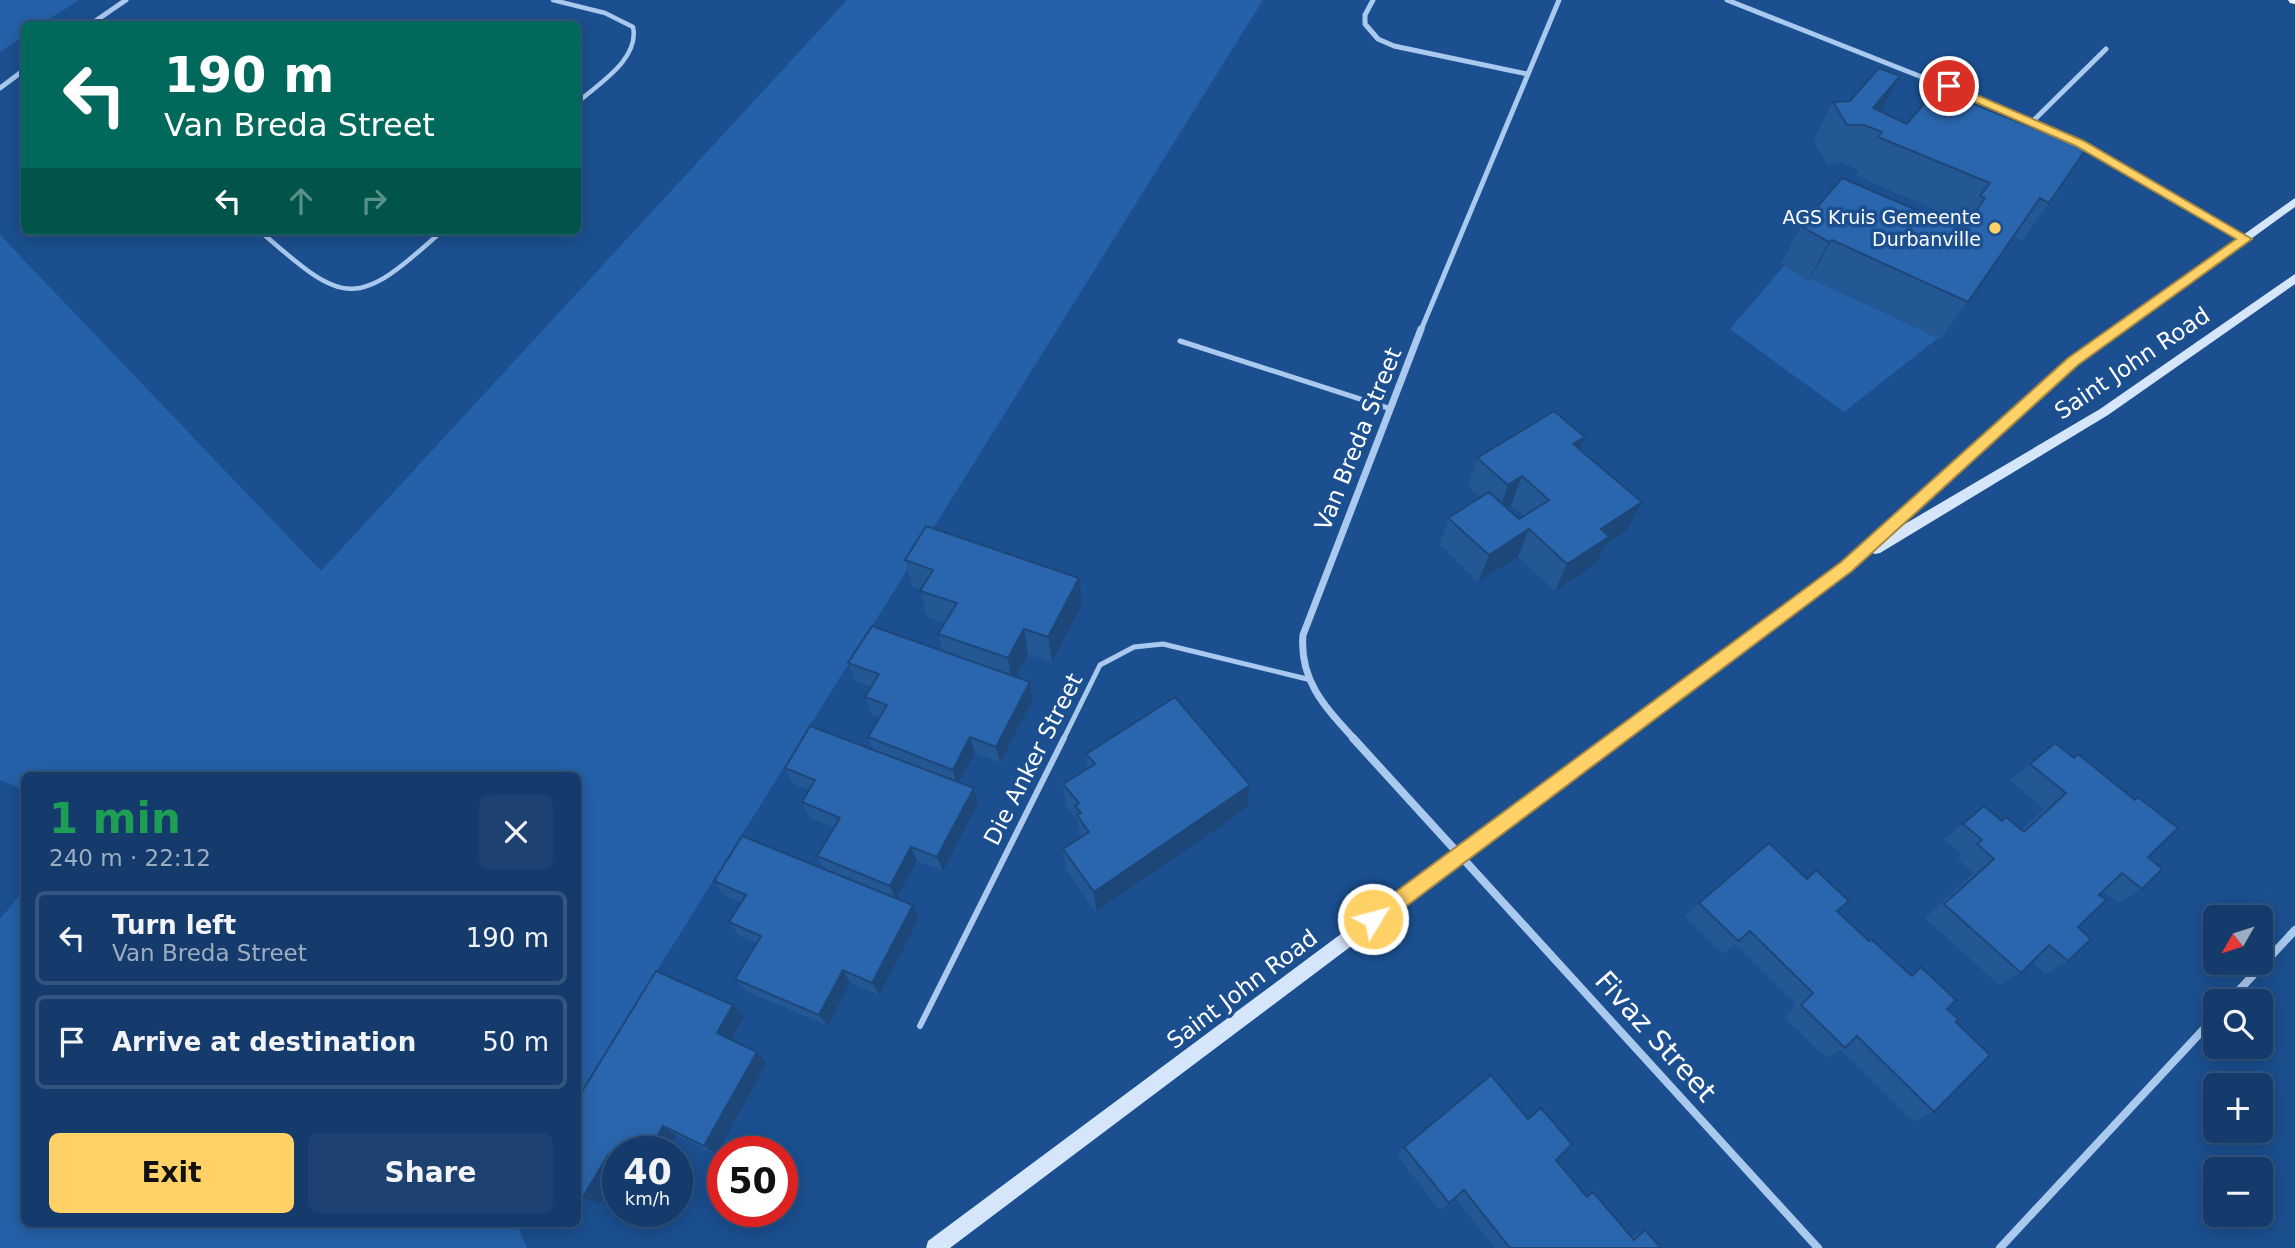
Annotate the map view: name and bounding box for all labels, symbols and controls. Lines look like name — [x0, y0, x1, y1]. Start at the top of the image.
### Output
text: 190 m — [164, 47, 334, 104]
icon: left — [49, 49, 140, 140]
pin — [1919, 56, 1979, 116]
icon: arrive — [1930, 67, 1968, 105]
text: Van Breda Street — [164, 106, 435, 144]
icon: left — [209, 182, 247, 220]
icon: ahead — [282, 182, 320, 220]
icon: right — [355, 182, 393, 220]
place label: AGS Kruis Gemeente Durbanville — [1783, 206, 1981, 250]
marker: AGS Kruis Gemeente Durbanville — [1987, 220, 2003, 236]
street label: Saint John Road — [2050, 302, 2214, 424]
street label: Van Breda Street — [1309, 344, 1407, 534]
street label: Die Anker Street — [978, 669, 1088, 849]
text: 1 min — [49, 794, 181, 843]
button: close — [479, 795, 553, 869]
text: 240 m · 22:12 — [49, 845, 211, 871]
position arrow — [1336, 882, 1410, 956]
north arrow — [2203, 905, 2273, 975]
map controls — [2203, 905, 2273, 1227]
text: Turn left — [112, 910, 236, 940]
icon: left — [53, 919, 91, 957]
text: 190 m — [466, 923, 549, 953]
street label: Saint John Road — [1162, 924, 1322, 1054]
text: Van Breda Street — [112, 940, 307, 966]
street label: Fivaz Street — [1588, 964, 1723, 1108]
button: search — [2203, 989, 2273, 1059]
icon: arrive — [53, 1023, 91, 1061]
text: Arrive at destination — [112, 1027, 416, 1057]
text: 50 m — [482, 1027, 549, 1057]
button: + — [2203, 1073, 2273, 1143]
button: Exit — [49, 1133, 294, 1213]
button: Share — [308, 1133, 553, 1213]
speed limit sign: 50 — [707, 1136, 798, 1227]
text: 40 — [623, 1152, 672, 1192]
button: − — [2203, 1157, 2273, 1227]
text: km/h — [625, 1188, 670, 1209]

